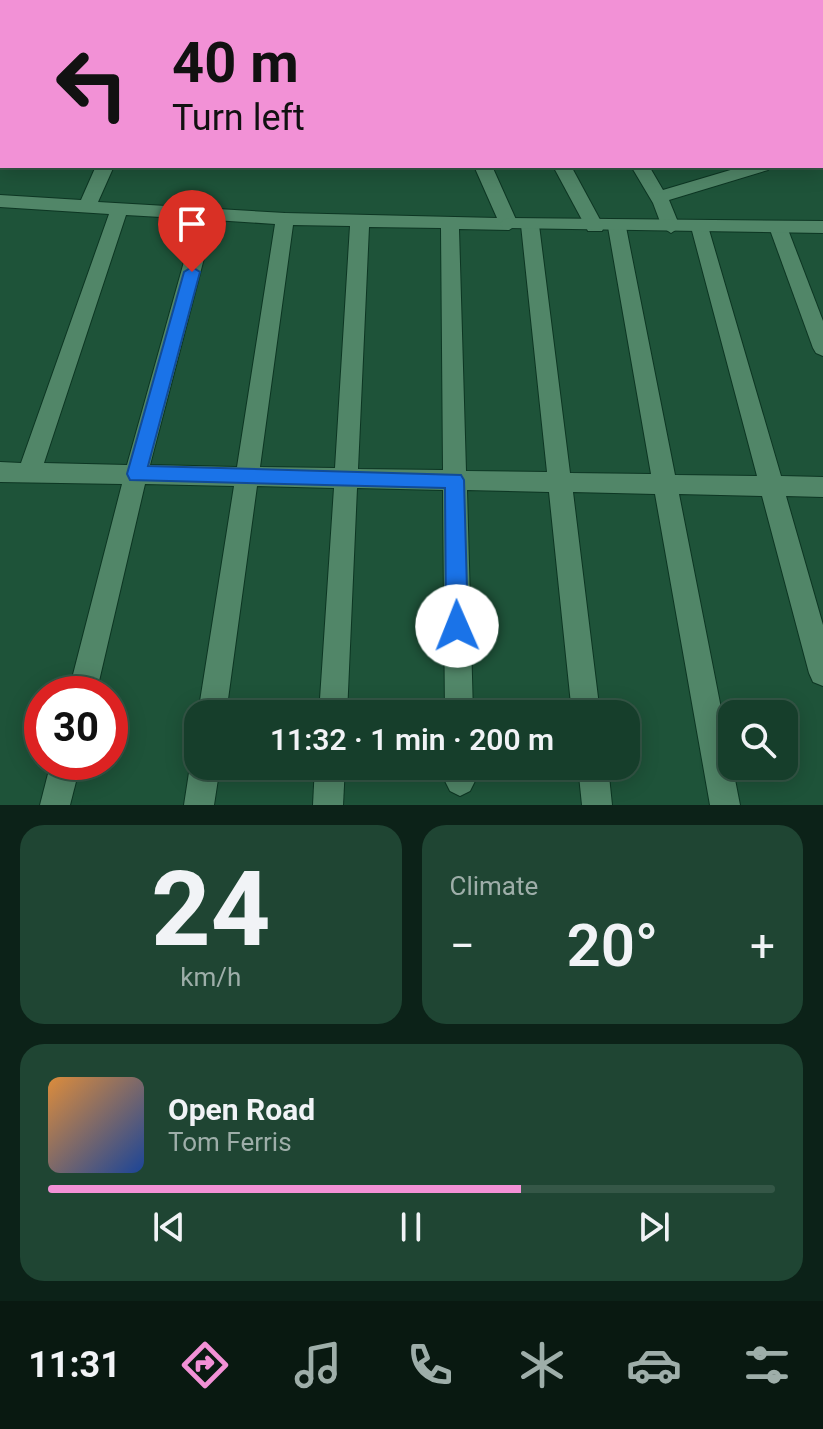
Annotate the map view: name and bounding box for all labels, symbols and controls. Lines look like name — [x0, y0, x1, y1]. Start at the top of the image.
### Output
text: 40 m — [172, 30, 299, 96]
icon: left — [40, 32, 144, 136]
text: Turn left — [172, 97, 305, 139]
pin — [158, 190, 226, 272]
icon: arrive — [170, 202, 214, 246]
position arrow — [415, 584, 499, 668]
speed limit sign: 30 — [24, 676, 128, 780]
map controls — [718, 700, 798, 780]
button: search — [718, 700, 798, 780]
text: 11:32 · 1 min · 200 m — [270, 722, 554, 757]
text: 24 — [151, 849, 270, 970]
text: Climate — [450, 871, 538, 901]
text: 20° — [566, 910, 658, 981]
text: − — [450, 920, 475, 972]
text: + — [750, 920, 775, 972]
text: km/h — [180, 962, 241, 992]
text: Open Road — [168, 1092, 315, 1127]
text: Tom Ferris — [168, 1127, 292, 1157]
icon: previous — [147, 1205, 191, 1249]
icon: pause — [389, 1205, 433, 1249]
icon: next — [632, 1205, 676, 1249]
icon: directions — [177, 1337, 233, 1393]
icon: music — [290, 1337, 346, 1393]
icon: phone — [402, 1337, 458, 1393]
icon: climate — [514, 1337, 570, 1393]
icon: car — [626, 1337, 682, 1393]
icon: filters — [739, 1337, 795, 1393]
text: 11:31 — [28, 1344, 121, 1386]

